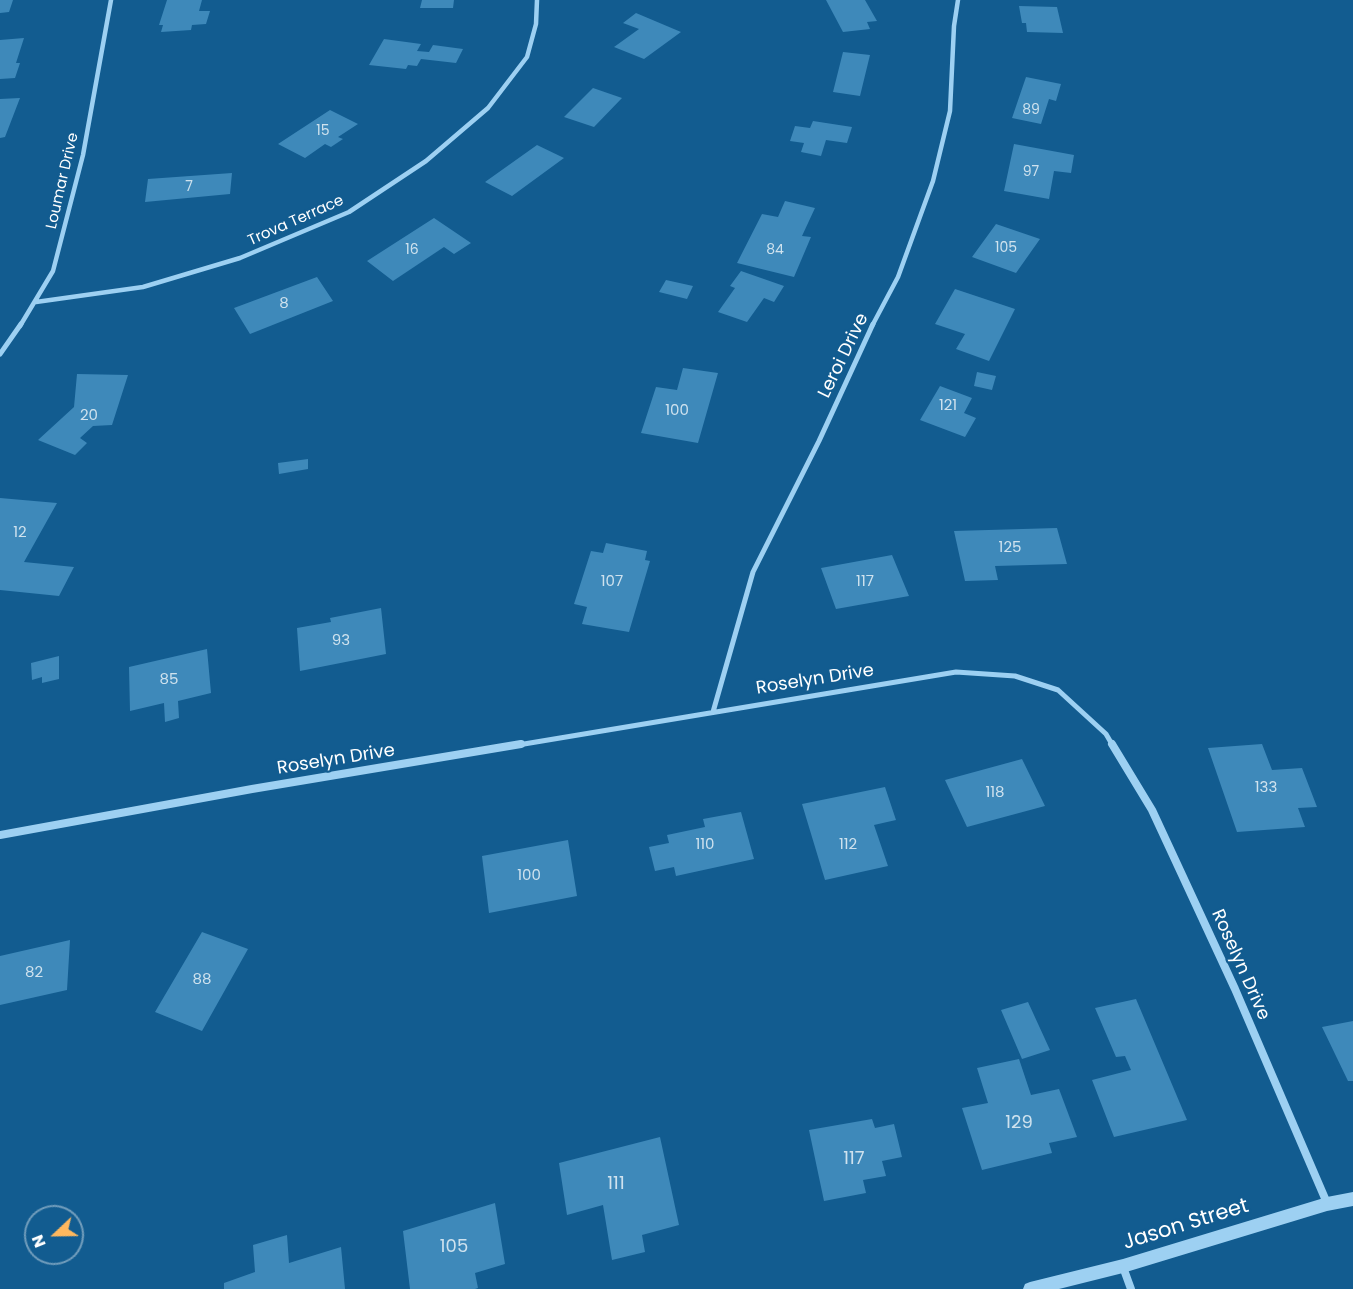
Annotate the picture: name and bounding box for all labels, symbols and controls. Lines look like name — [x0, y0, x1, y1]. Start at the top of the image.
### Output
house number: 89 — [1022, 102, 1040, 118]
house number: 15 — [316, 123, 330, 139]
street label: Loumar Drive — [43, 131, 83, 231]
house number: 97 — [1023, 164, 1039, 180]
house number: 7 — [185, 179, 193, 195]
street label: Trova Terrace — [245, 192, 347, 250]
house number: 105 — [995, 240, 1017, 256]
house number: 16 — [405, 242, 419, 258]
house number: 84 — [766, 242, 784, 258]
house number: 8 — [279, 295, 289, 313]
street label: Leroi Drive — [814, 310, 874, 402]
house number: 121 — [939, 397, 957, 415]
house number: 100 — [665, 402, 689, 420]
house number: 20 — [80, 407, 98, 425]
house number: 12 — [13, 524, 27, 542]
house number: 125 — [999, 539, 1021, 557]
house number: 107 — [601, 573, 623, 591]
house number: 117 — [856, 573, 874, 591]
house number: 93 — [332, 632, 350, 650]
street label: Roselyn Drive — [755, 660, 875, 700]
house number: 85 — [160, 671, 178, 689]
street label: Roselyn Drive — [276, 740, 396, 780]
house number: 133 — [1255, 779, 1277, 797]
house number: 118 — [985, 784, 1005, 802]
house number: 110 — [695, 836, 715, 854]
house number: 112 — [839, 836, 857, 854]
house number: 100 — [517, 867, 541, 885]
street label: Roselyn Drive — [1206, 906, 1274, 1024]
house number: 82 — [25, 964, 43, 982]
house number: 88 — [193, 971, 211, 989]
house number: 129 — [1005, 1112, 1033, 1134]
house number: 117 — [843, 1148, 865, 1170]
house number: 111 — [607, 1173, 625, 1195]
street label: Jason Street — [1120, 1194, 1252, 1256]
north arrow — [24, 1205, 84, 1265]
text: N — [26, 1231, 52, 1251]
house number: 105 — [440, 1236, 468, 1258]

